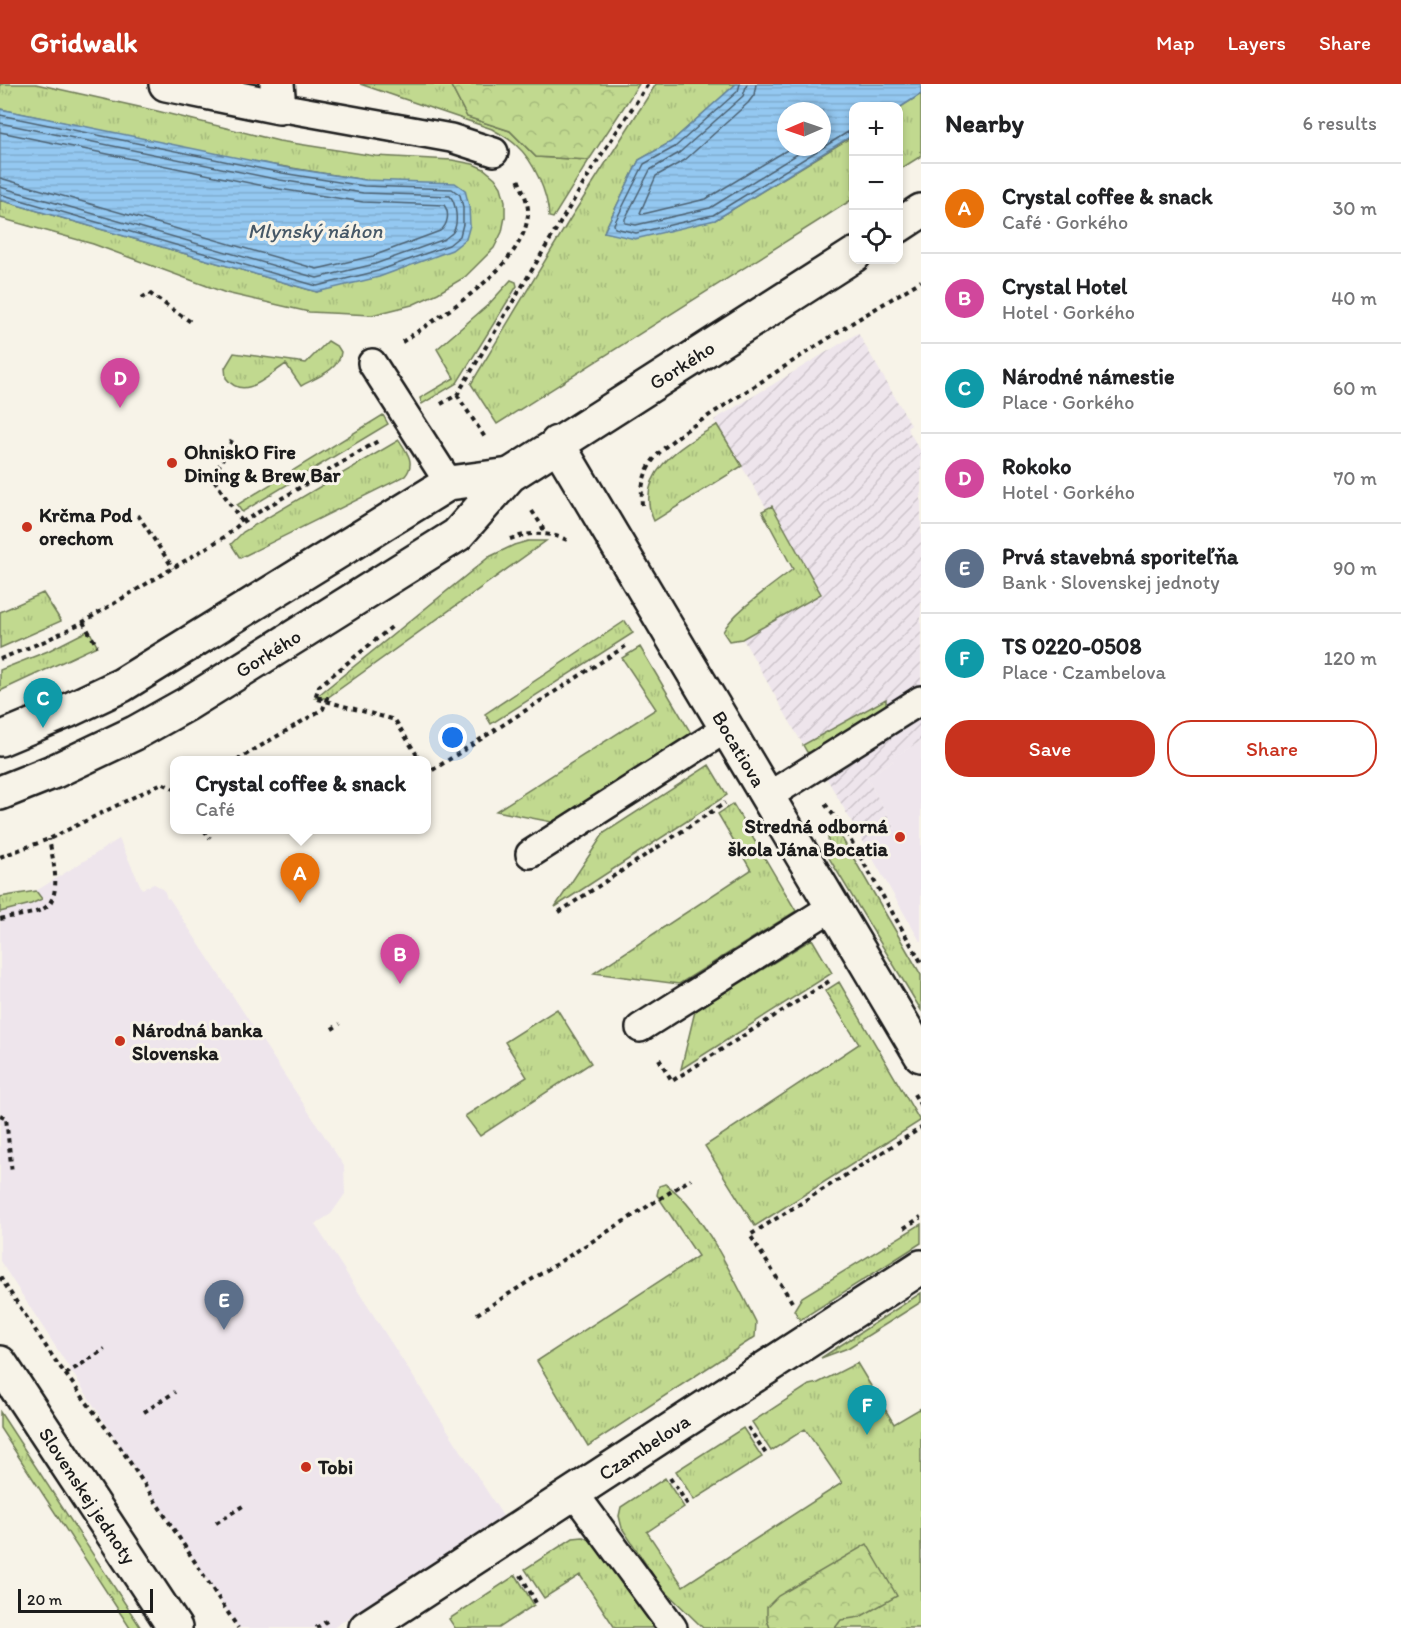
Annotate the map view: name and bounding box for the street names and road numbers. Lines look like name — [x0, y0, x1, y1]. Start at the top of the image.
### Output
street label: Gorkého — [645, 335, 719, 395]
street label: Gorkého — [231, 624, 305, 683]
street label: Bocatiova — [707, 707, 771, 791]
street label: Czambelova — [594, 1408, 695, 1485]
street label: Slovenskej jednoty — [34, 1423, 142, 1569]

